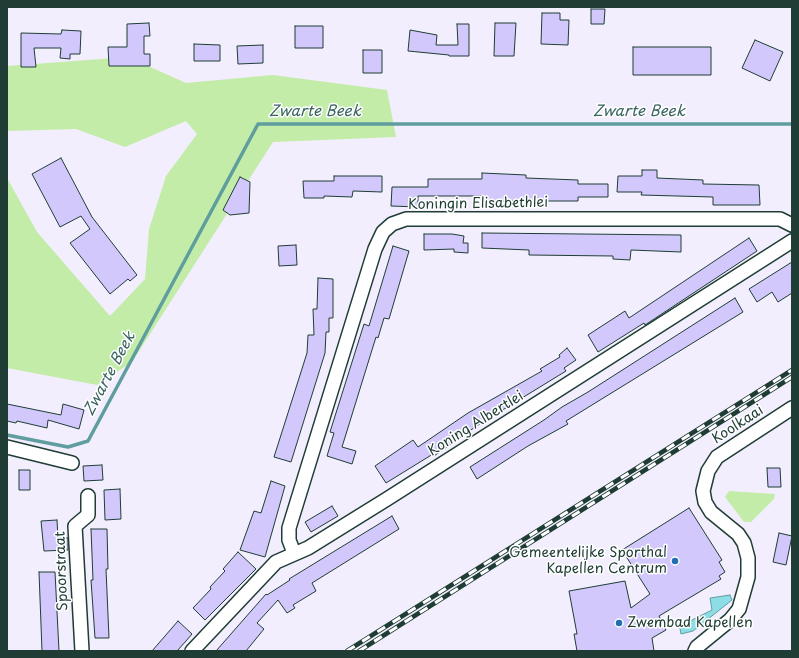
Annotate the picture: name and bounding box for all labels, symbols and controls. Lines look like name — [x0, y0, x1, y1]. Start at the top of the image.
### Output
water label: Zwarte Beek — [269, 103, 361, 121]
water label: Zwarte Beek — [593, 103, 685, 121]
street label: Koningin Elisabethlei — [408, 194, 548, 214]
water label: Zwarte Beek — [80, 329, 140, 419]
street label: Koning Albertlei — [425, 388, 527, 460]
street label: Koolkaai — [709, 402, 767, 448]
street label: Spoorstraat — [52, 531, 72, 611]
place label: Gemeentelijke Sporthal Kapellen Centrum — [509, 545, 667, 578]
marker: Gemeentelijke Sporthal Kapellen Centrum — [670, 556, 680, 566]
place label: Zwembad Kapellen — [627, 615, 753, 631]
marker: Zwembad Kapellen — [614, 618, 624, 628]

